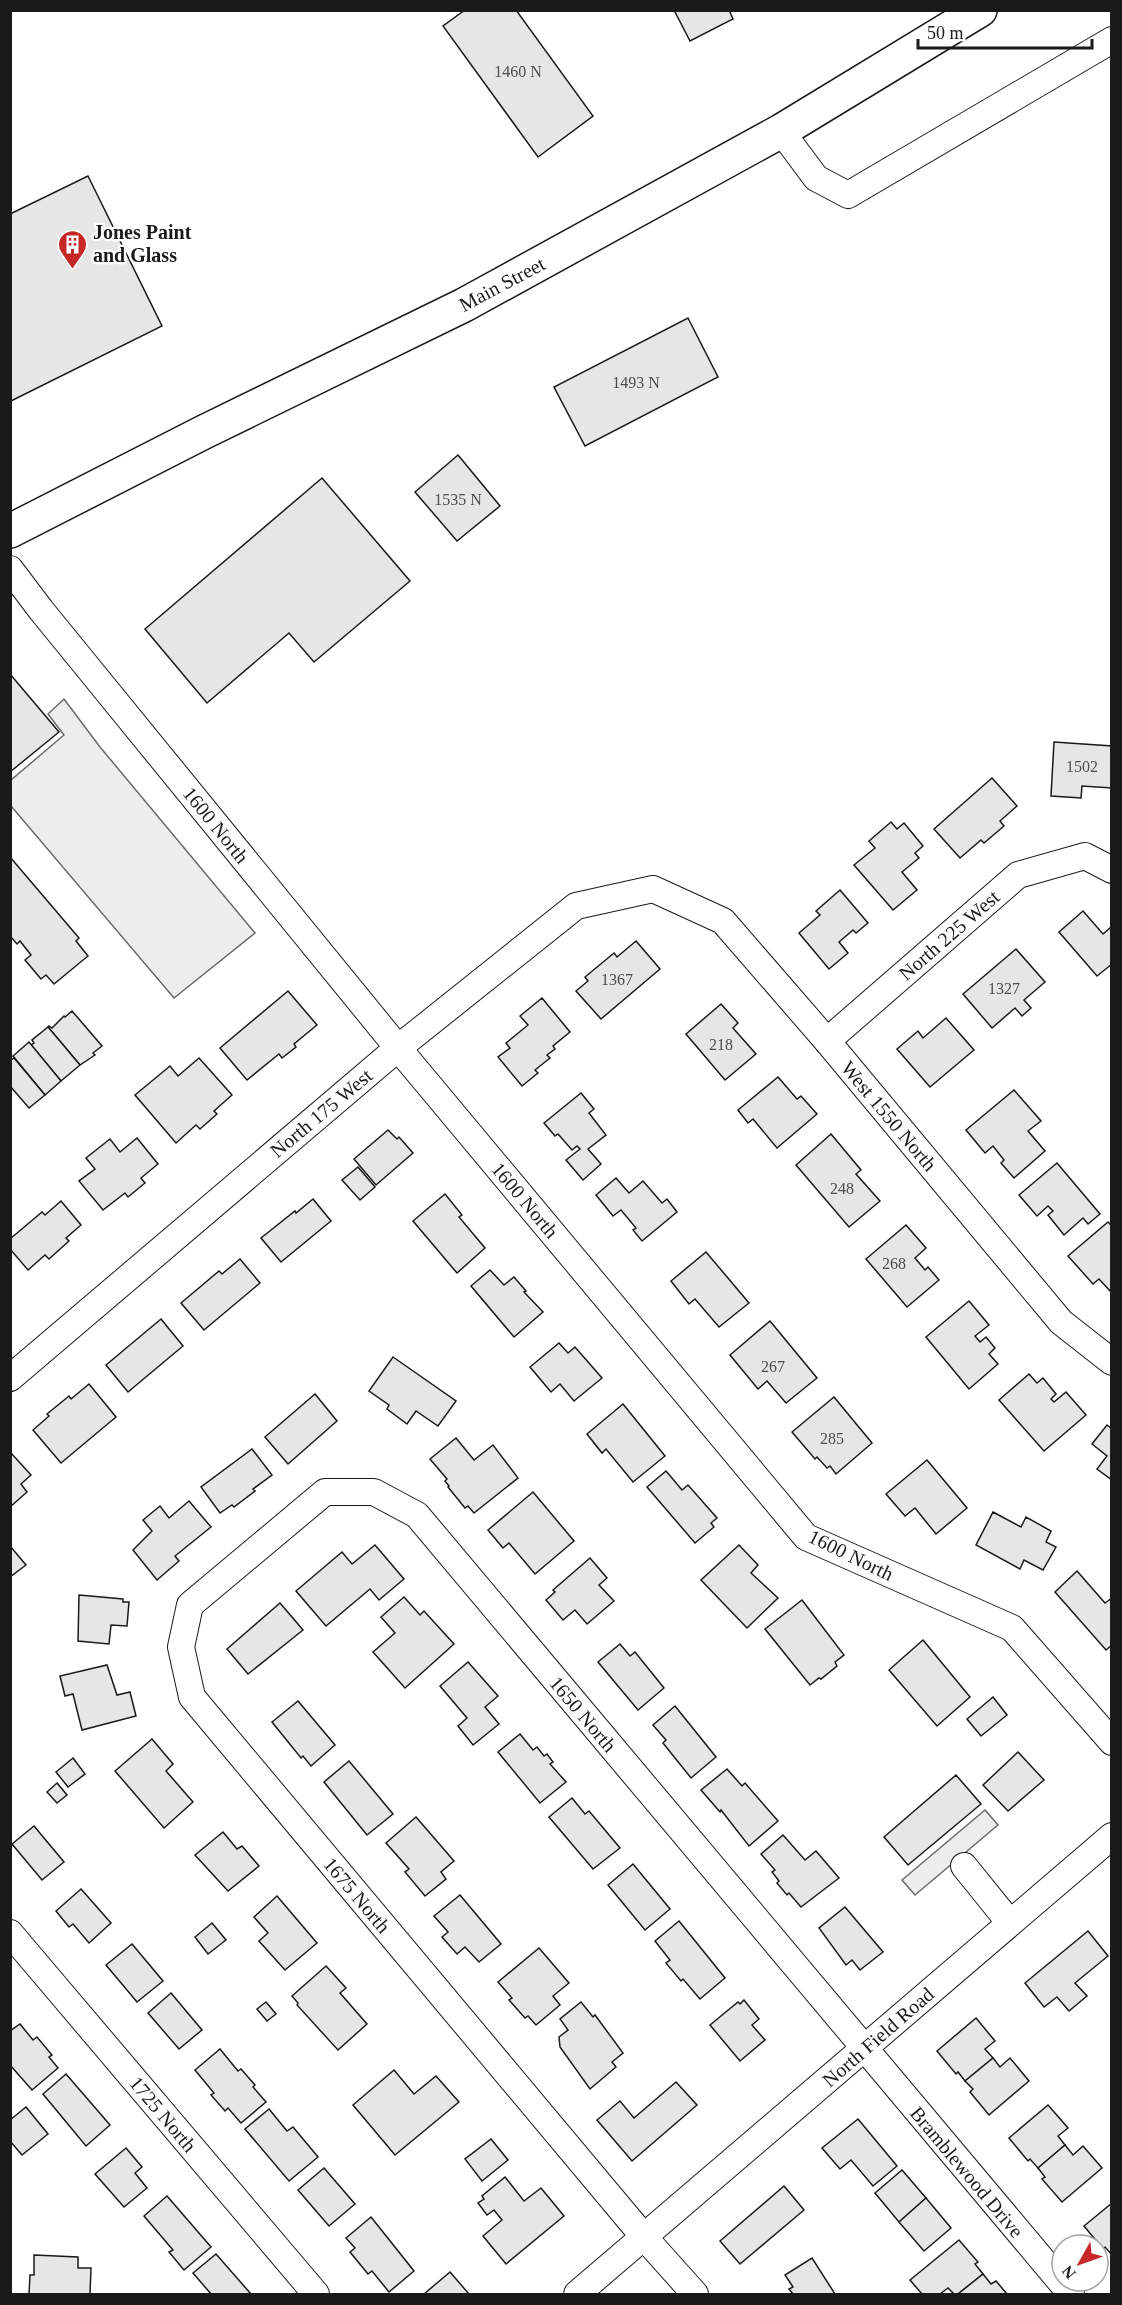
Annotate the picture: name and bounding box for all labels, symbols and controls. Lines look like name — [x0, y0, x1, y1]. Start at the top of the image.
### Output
scale bar — [918, 12, 1092, 50]
text: 50 m — [927, 23, 964, 43]
house number: 1460 N — [494, 63, 542, 80]
place label: Jones Paint and Glass — [93, 221, 192, 266]
building icon: Jones Paint and Glass — [56, 228, 88, 270]
street label: Main Street — [455, 252, 549, 316]
house number: 1493 N — [612, 374, 660, 391]
house number: 1535 N — [434, 491, 482, 508]
house number: 1502 — [1066, 758, 1098, 775]
street label: 1600 North — [179, 782, 253, 868]
street label: North 225 West — [894, 885, 1004, 985]
house number: 1367 — [601, 971, 633, 988]
house number: 1327 — [988, 980, 1020, 997]
house number: 218 — [709, 1036, 733, 1053]
street label: West 1550 North — [837, 1057, 941, 1175]
street label: North 175 West — [266, 1064, 377, 1162]
street label: 1600 North — [487, 1158, 563, 1242]
house number: 248 — [830, 1180, 854, 1197]
house number: 268 — [882, 1255, 906, 1272]
house number: 267 — [761, 1358, 785, 1375]
house number: 285 — [820, 1430, 844, 1447]
street label: 1600 North — [805, 1525, 897, 1585]
street label: 1650 North — [545, 1672, 621, 1756]
street label: 1675 North — [319, 1853, 395, 1937]
street label: North Field Road — [818, 1983, 938, 2091]
street label: 1725 North — [125, 2072, 201, 2156]
street label: Bramblewood Drive — [906, 2102, 1028, 2242]
north arrow — [1050, 2233, 1110, 2293]
text: N — [1058, 2262, 1079, 2282]

